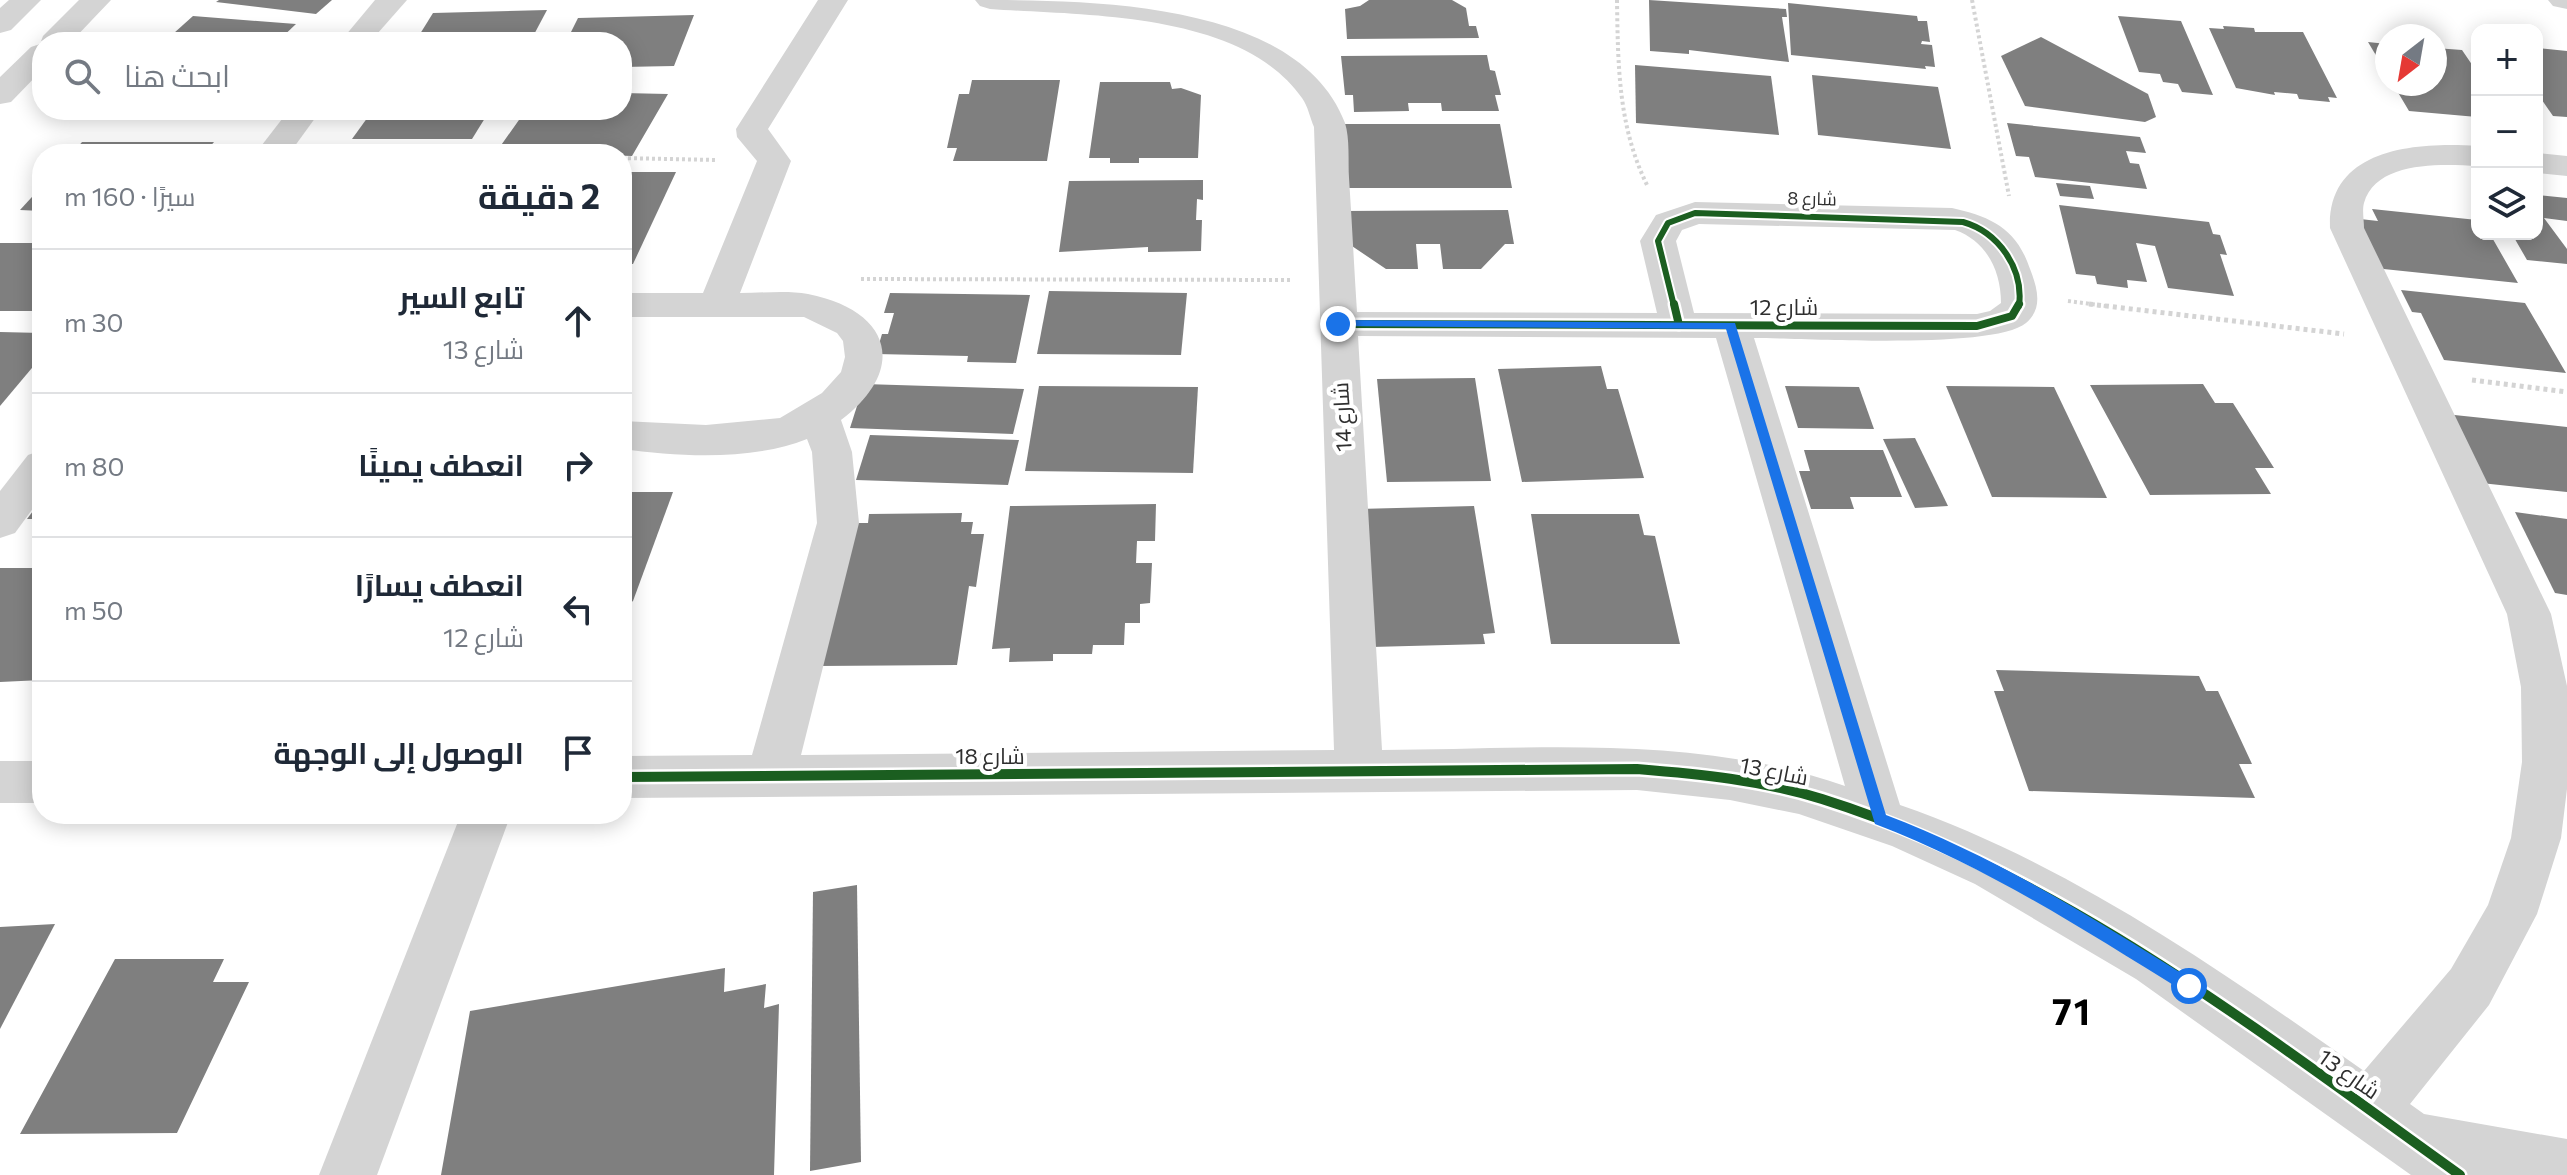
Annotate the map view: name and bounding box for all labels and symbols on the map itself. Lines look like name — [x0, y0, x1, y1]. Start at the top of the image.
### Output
north arrow — [2375, 24, 2447, 96]
street label: شارع 8 — [1787, 187, 1837, 211]
street label: شارع 12 — [1750, 293, 1818, 322]
route end — [1320, 306, 1356, 342]
street label: شارع 14 — [1326, 382, 1359, 452]
street label: شارع 18 — [955, 742, 1025, 771]
street label: شارع 13 — [1737, 751, 1810, 792]
route start — [2171, 968, 2207, 1004]
district label: 71 — [2052, 988, 2092, 1032]
street label: شارع 13 — [2312, 1043, 2385, 1106]

